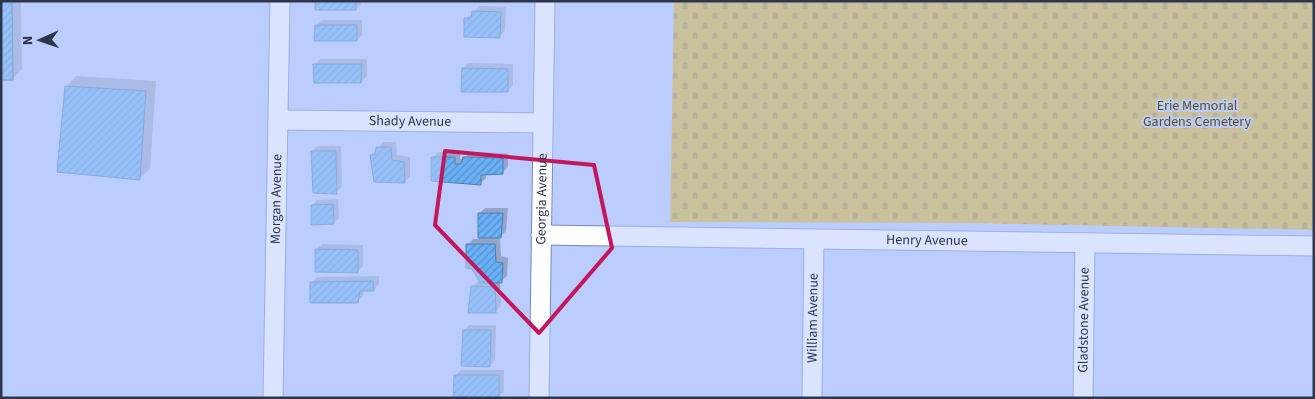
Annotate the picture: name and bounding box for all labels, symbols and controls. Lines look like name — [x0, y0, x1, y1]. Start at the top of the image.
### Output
north arrow — [15, 15, 65, 65]
text: N — [18, 35, 38, 45]
park label: Erie Memorial Gardens Cemetery — [1143, 96, 1251, 132]
street label: Shady Avenue — [369, 111, 451, 132]
street label: Georgia Avenue — [531, 153, 553, 245]
street label: Morgan Avenue — [266, 154, 287, 244]
street label: Henry Avenue — [886, 230, 968, 251]
street label: Gladstone Avenue — [1073, 267, 1095, 373]
street label: William Avenue — [802, 273, 824, 363]

